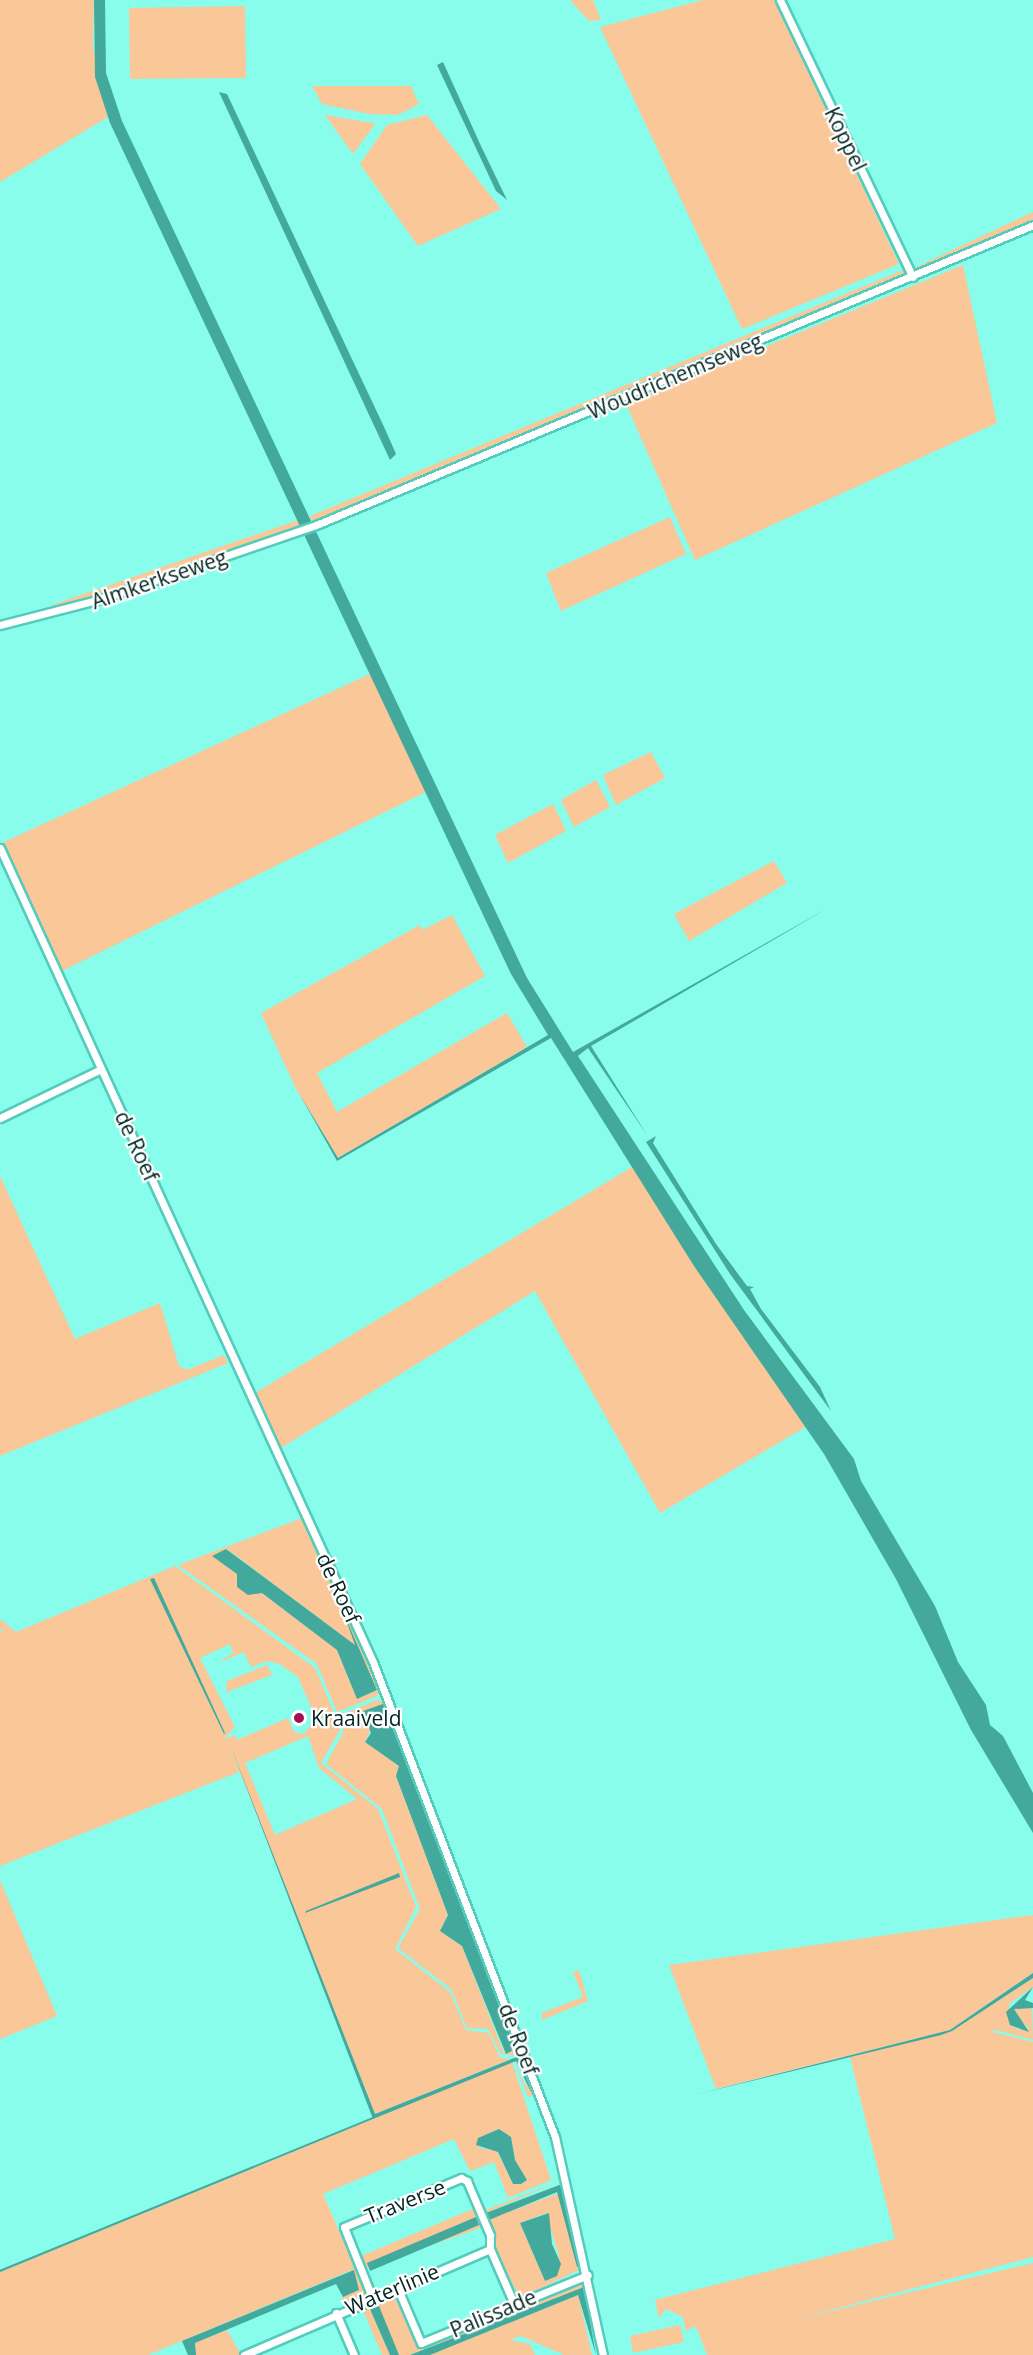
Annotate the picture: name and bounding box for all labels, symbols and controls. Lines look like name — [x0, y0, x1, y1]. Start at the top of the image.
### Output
street label: Koppel — [820, 103, 872, 175]
street label: Woudrichemseweg — [584, 328, 766, 424]
street label: Almkerkseweg — [88, 544, 230, 614]
street label: de Roef — [110, 1107, 164, 1185]
street label: de Roef — [312, 1549, 366, 1627]
place label: Kraaiveld — [311, 1705, 402, 1731]
marker: Kraaiveld — [292, 1711, 306, 1725]
street label: de Roef — [494, 2000, 544, 2078]
street label: Traverse — [361, 2173, 449, 2229]
street label: Waterlinie — [341, 2258, 443, 2320]
street label: Palissade — [446, 2284, 540, 2342]

